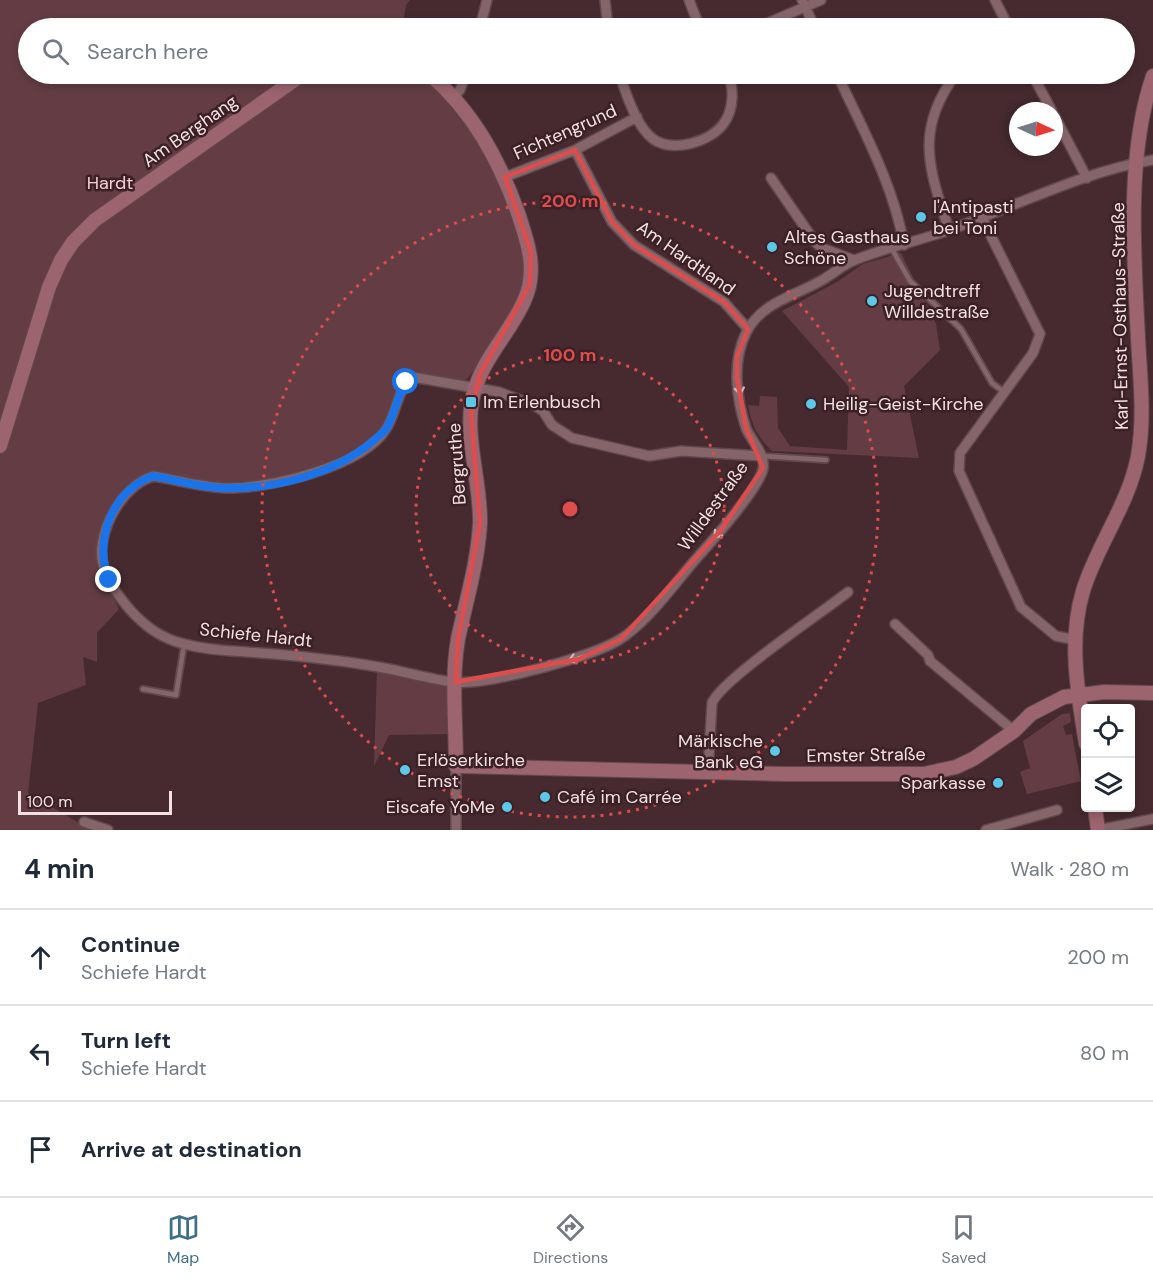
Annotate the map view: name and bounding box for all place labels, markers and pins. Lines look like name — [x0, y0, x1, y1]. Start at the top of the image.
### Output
place label: l'Antipasti bei Toni — [933, 195, 1014, 240]
marker: l'Antipasti bei Toni — [914, 210, 928, 224]
place label: Altes Gasthaus Schöne — [784, 225, 909, 270]
marker: Altes Gasthaus Schöne — [765, 240, 779, 254]
place label: Jugendtreff Willdestraße — [884, 279, 989, 324]
marker: Jugendtreff Willdestraße — [865, 294, 879, 308]
place label: Im Erlenbusch — [483, 390, 601, 414]
place label: Heilig-Geist-Kirche — [823, 392, 984, 416]
marker: Im Erlenbusch — [464, 395, 478, 409]
marker: Heilig-Geist-Kirche — [804, 397, 818, 411]
centre of rings — [560, 499, 580, 519]
place label: Märkische Bank eG — [678, 729, 763, 774]
marker: Märkische Bank eG — [768, 744, 782, 758]
place label: Erlöserkirche Emst — [417, 748, 525, 793]
marker: Erlöserkirche Emst — [398, 763, 412, 777]
place label: Sparkasse — [901, 771, 986, 795]
marker: Sparkasse — [991, 776, 1005, 790]
place label: Café im Carrée — [557, 785, 682, 809]
marker: Café im Carrée — [538, 790, 552, 804]
place label: Eiscafe YoMe — [386, 795, 495, 819]
marker: Eiscafe YoMe — [500, 800, 514, 814]

